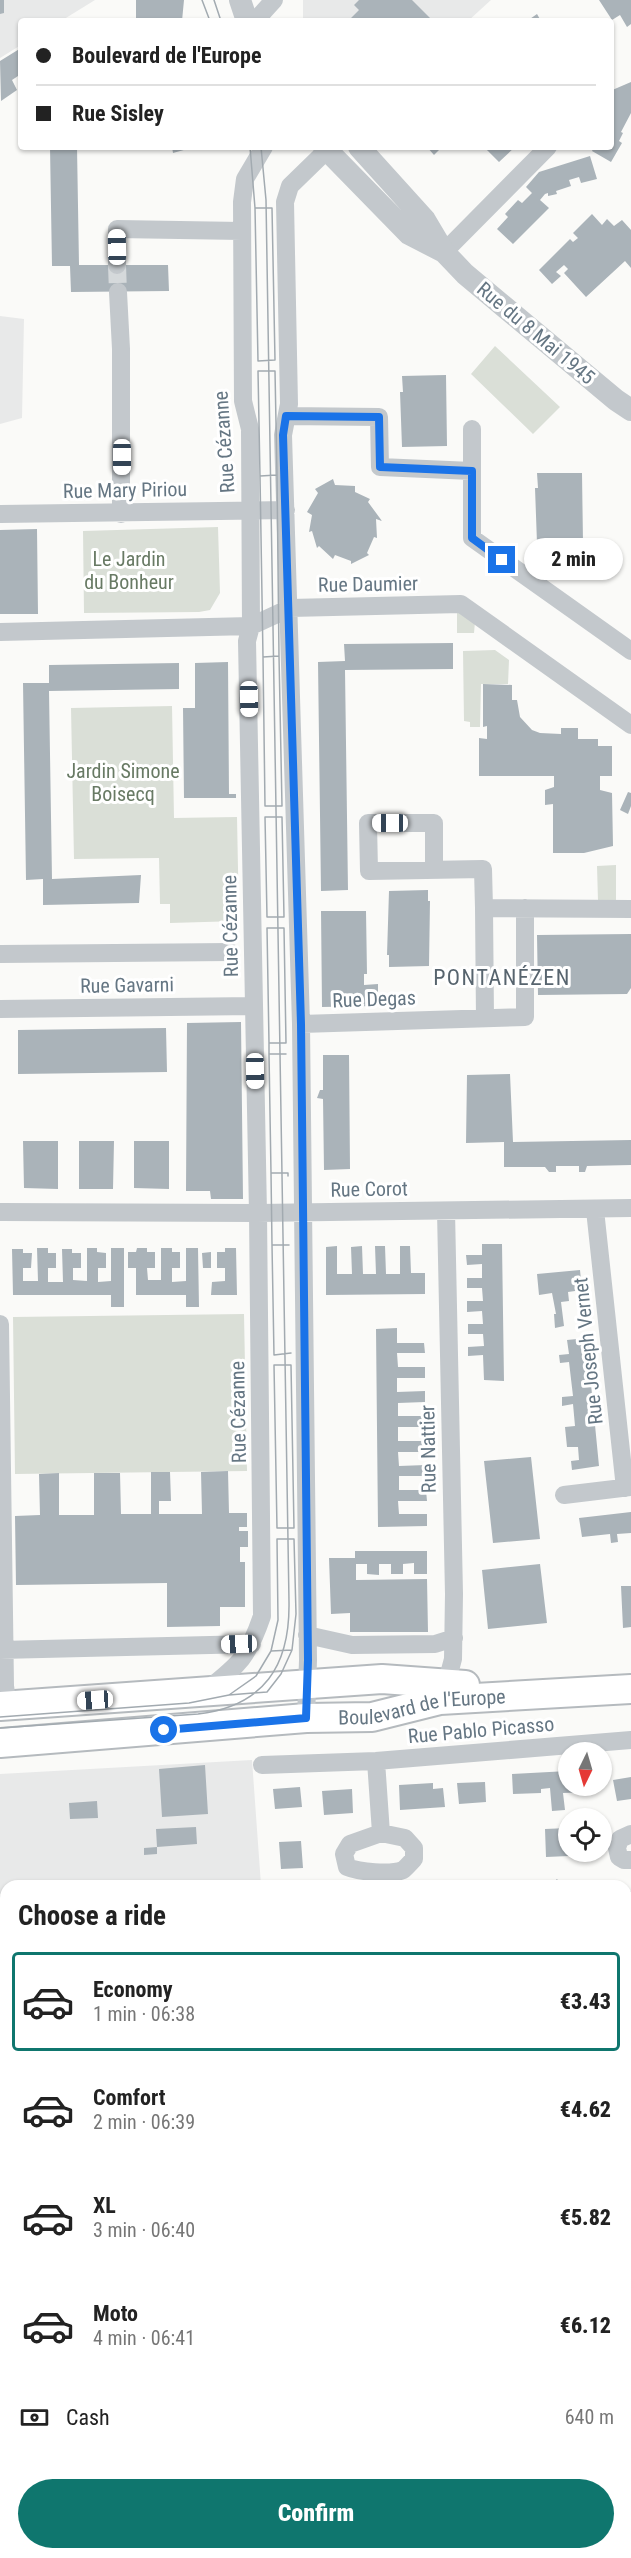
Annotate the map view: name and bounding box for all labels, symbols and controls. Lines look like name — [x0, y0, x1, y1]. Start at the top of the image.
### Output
text: Boulevard de l'Europe — [72, 43, 261, 68]
text: Rue Sisley — [72, 101, 164, 126]
car — [108, 229, 126, 265]
street label: Rue du 8 Mai 1945 — [472, 277, 600, 389]
street label: Rue Cézanne — [208, 390, 240, 494]
car — [113, 439, 131, 475]
street label: Rue Mary Piriou — [63, 477, 187, 503]
callout: 2 min — [523, 539, 622, 581]
route end — [488, 546, 515, 573]
park label: Le Jardin du Bonheur — [84, 547, 174, 594]
text: 2 min — [551, 547, 596, 571]
street label: Rue Daumier — [318, 571, 418, 597]
car — [240, 681, 258, 717]
park label: Jardin Simone Boisecq — [66, 759, 180, 806]
car — [372, 814, 408, 832]
street label: Rue Cézanne — [217, 875, 243, 977]
district label: PONTANÉZEN — [433, 965, 571, 990]
street label: Rue Gavarni — [80, 972, 174, 998]
street label: Rue Degas — [332, 986, 416, 1012]
car — [246, 1053, 264, 1089]
street label: Rue Corot — [330, 1176, 408, 1202]
street label: Rue Joseph Vernet — [568, 1276, 608, 1426]
street label: Rue Cézanne — [225, 1361, 251, 1463]
street label: Rue Nattier — [415, 1405, 441, 1493]
car — [221, 1634, 257, 1654]
street label: Boulevard de l'Europe — [338, 1684, 506, 1730]
car — [76, 1690, 114, 1710]
street label: Rue Pablo Picasso — [407, 1712, 555, 1748]
route start — [150, 1716, 177, 1743]
north arrow — [558, 1742, 612, 1796]
map controls — [558, 1742, 612, 1862]
button: locate — [558, 1808, 612, 1862]
text: Choose a ride — [18, 1900, 166, 1932]
icon: car — [21, 1975, 75, 2029]
text: Economy — [93, 1977, 173, 2002]
text: €3.43 — [560, 1989, 611, 2014]
text: 1 min · 06:38 — [93, 2002, 195, 2026]
icon: car — [21, 2083, 75, 2137]
text: Comfort — [93, 2085, 166, 2110]
text: €4.62 — [560, 2097, 611, 2122]
text: 2 min · 06:39 — [93, 2110, 195, 2134]
icon: car — [21, 2191, 75, 2245]
text: XL — [93, 2193, 116, 2218]
text: €5.82 — [560, 2205, 611, 2230]
text: 3 min · 06:40 — [93, 2218, 195, 2242]
icon: car — [21, 2299, 75, 2353]
text: Moto — [93, 2301, 138, 2326]
text: €6.12 — [560, 2313, 611, 2338]
text: 4 min · 06:41 — [93, 2326, 195, 2350]
icon: cash — [18, 2401, 51, 2434]
text: Cash — [66, 2405, 110, 2430]
text: 640 m — [565, 2405, 614, 2429]
button: Confirm — [18, 2479, 614, 2548]

